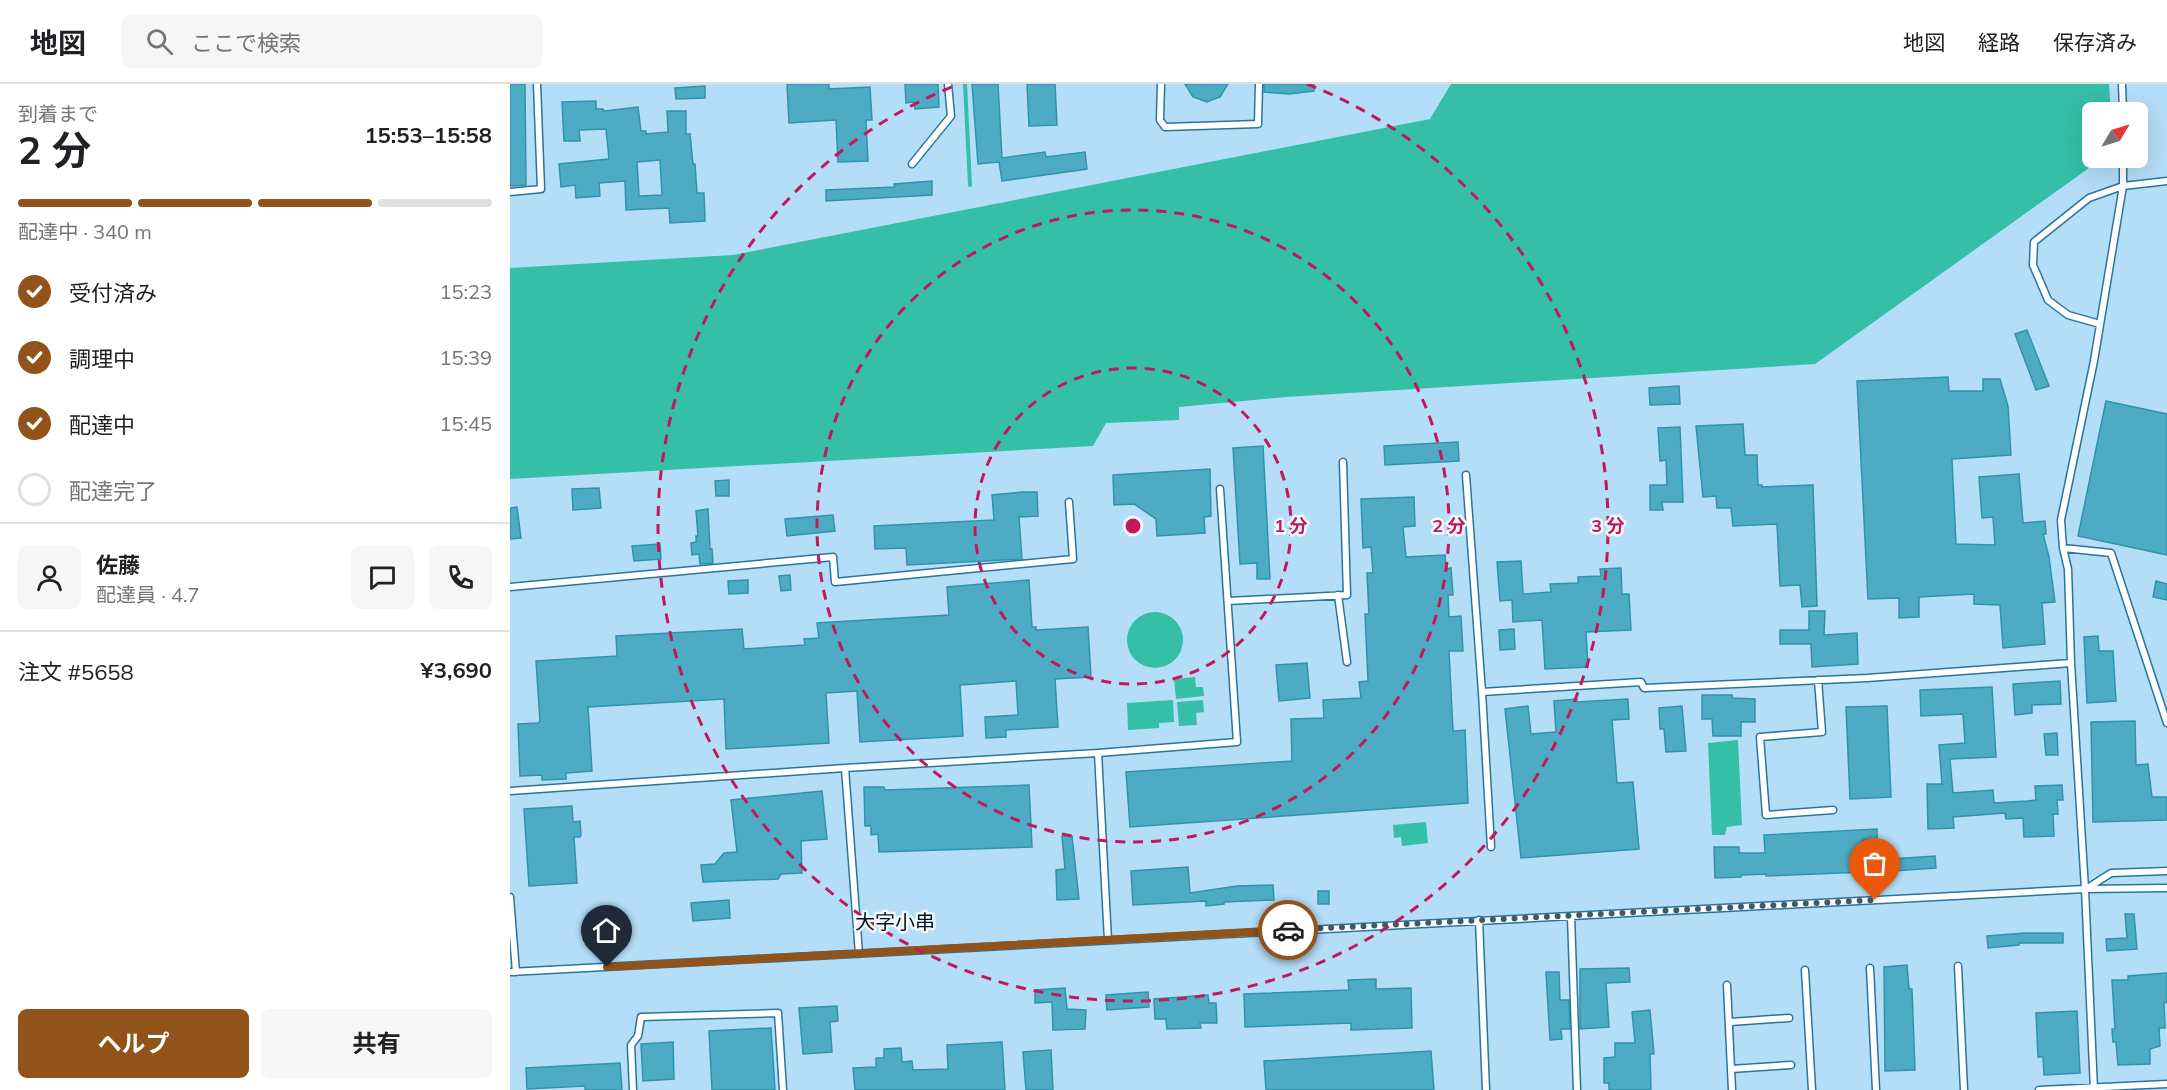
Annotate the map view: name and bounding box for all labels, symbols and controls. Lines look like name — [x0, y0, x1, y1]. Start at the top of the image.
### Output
search box — [122, 14, 542, 68]
text: 地図 — [30, 25, 86, 60]
icon: search — [143, 25, 176, 58]
text: ここで検索 — [191, 29, 301, 57]
text: 地図 — [1903, 29, 1945, 55]
text: 経路 — [1978, 29, 2020, 55]
text: 保存済み — [2053, 29, 2137, 55]
text: 到着まで — [18, 101, 98, 126]
north arrow — [2082, 102, 2148, 168]
map controls — [2082, 102, 2148, 168]
text: 15:53–15:58 — [364, 121, 492, 149]
text: 2 分 — [18, 125, 91, 174]
text: 配達中 · 340 m — [18, 219, 152, 244]
icon: check — [18, 275, 51, 308]
text: 受付済み — [69, 279, 157, 307]
text: 15:23 — [439, 279, 492, 304]
icon: check — [18, 341, 51, 374]
text: 調理中 — [69, 345, 135, 373]
text: 15:39 — [439, 345, 492, 370]
icon: check — [18, 407, 51, 440]
text: 配達中 — [69, 411, 135, 439]
text: 15:45 — [439, 411, 492, 436]
text: 配達完了 — [69, 477, 157, 505]
text: 1 分 — [1274, 514, 1308, 537]
text: 2 分 — [1432, 514, 1466, 537]
text: 3 分 — [1591, 514, 1625, 537]
centre of rings — [1123, 516, 1143, 536]
button: person — [18, 546, 81, 609]
button: chat — [351, 546, 414, 609]
button: phone — [429, 546, 492, 609]
text: 佐藤 — [96, 551, 140, 579]
text: 配達員 · 4.7 — [96, 582, 200, 607]
text: ¥3,690 — [421, 656, 492, 684]
text: 注文 #5658 — [18, 658, 134, 686]
pin — [1849, 838, 1900, 900]
icon: bag — [1858, 847, 1891, 880]
courier — [1258, 900, 1318, 960]
pin — [581, 905, 632, 967]
district label: 大字小串 — [855, 909, 935, 934]
icon: home — [590, 914, 623, 947]
icon: car — [1272, 914, 1305, 947]
button: ヘルプ — [18, 1009, 249, 1078]
button: 共有 — [261, 1009, 492, 1078]

